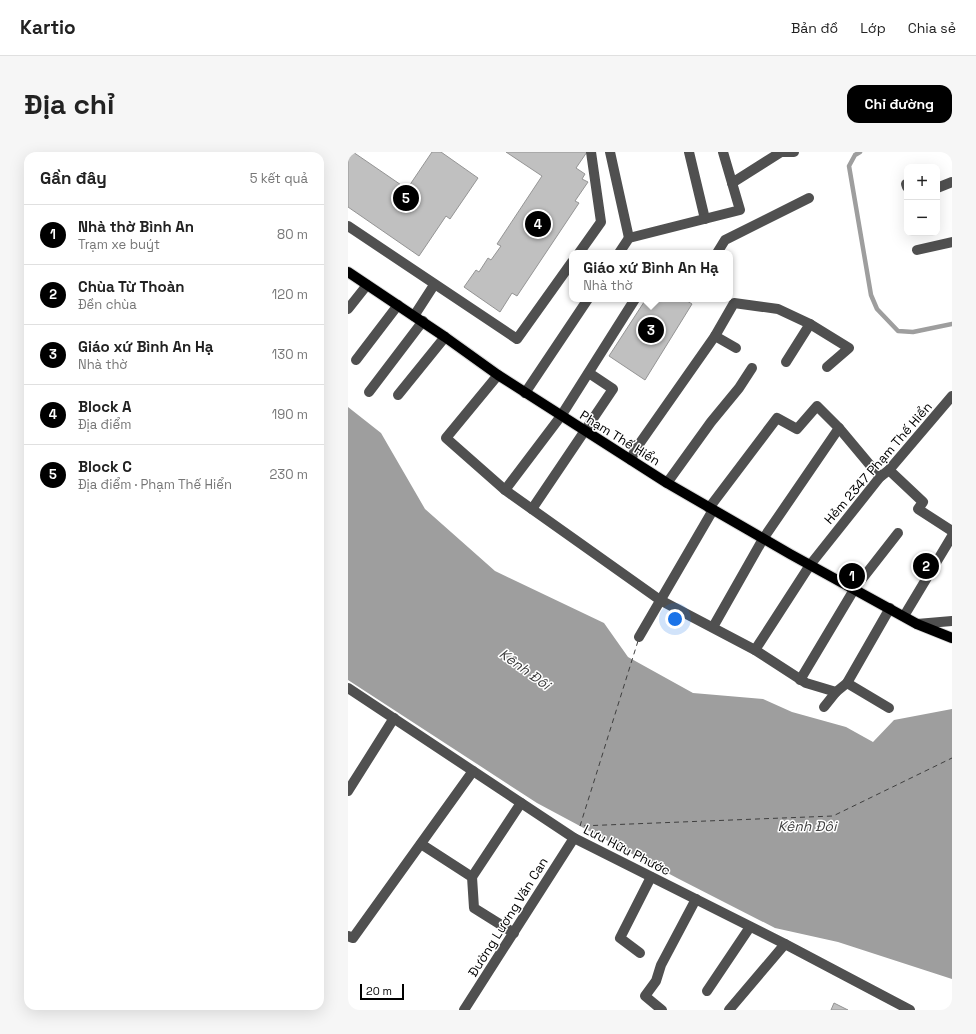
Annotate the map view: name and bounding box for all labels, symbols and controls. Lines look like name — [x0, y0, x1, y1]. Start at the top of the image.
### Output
text: Kartio — [20, 15, 76, 40]
text: Bản đồ — [791, 19, 838, 37]
text: Lớp — [860, 19, 886, 37]
text: Chia sẻ — [908, 19, 956, 37]
button: Chỉ đường — [847, 85, 952, 123]
text: Địa chỉ — [24, 86, 115, 122]
map controls — [904, 164, 940, 236]
button: + — [904, 164, 940, 200]
text: Gần đây — [40, 167, 107, 189]
text: 5 kết quả — [250, 170, 308, 187]
pin: 5 — [393, 183, 419, 213]
button: − — [904, 200, 940, 236]
pin: 4 — [525, 209, 551, 239]
text: Nhà thờ Bình An — [78, 217, 194, 236]
text: 1 — [50, 226, 56, 243]
text: 80 m — [277, 226, 308, 243]
text: Trạm xe buýt — [78, 236, 160, 253]
popup — [569, 250, 733, 302]
text: Giáo xứ Bình An Hạ — [583, 258, 719, 277]
text: Chùa Từ Thoàn — [78, 277, 185, 296]
text: Nhà thờ — [583, 277, 633, 294]
text: 2 — [49, 286, 57, 303]
text: 120 m — [272, 286, 308, 303]
text: Đền chùa — [78, 296, 137, 313]
pin: 3 — [638, 315, 664, 345]
text: Giáo xứ Bình An Hạ — [78, 337, 214, 356]
text: 3 — [49, 346, 57, 363]
text: 130 m — [272, 346, 308, 363]
text: Nhà thờ — [78, 356, 128, 373]
text: Block A — [78, 397, 132, 416]
street label: Hẻm 2347 Phạm Thế Hiển — [820, 398, 936, 528]
text: 4 — [49, 406, 57, 423]
text: 190 m — [272, 406, 308, 423]
street label: Phạm Thế Hiển — [577, 407, 663, 469]
text: Địa điểm — [78, 416, 131, 433]
text: Block C — [78, 457, 132, 476]
text: 5 — [49, 466, 57, 483]
text: 230 m — [270, 466, 308, 483]
text: Địa điểm · Phạm Thế Hiển — [78, 476, 232, 493]
pin: 2 — [913, 551, 939, 581]
pin: 1 — [839, 561, 865, 591]
your location — [665, 609, 685, 629]
water label: Kênh Đôi — [496, 644, 555, 694]
water label: Kênh Đôi — [778, 817, 838, 835]
street label: Lưu Hữu Phước — [581, 821, 673, 879]
street label: Đường Lương Văn Can — [464, 854, 552, 980]
scale bar — [360, 982, 404, 1001]
text: 20 m — [366, 984, 392, 998]

